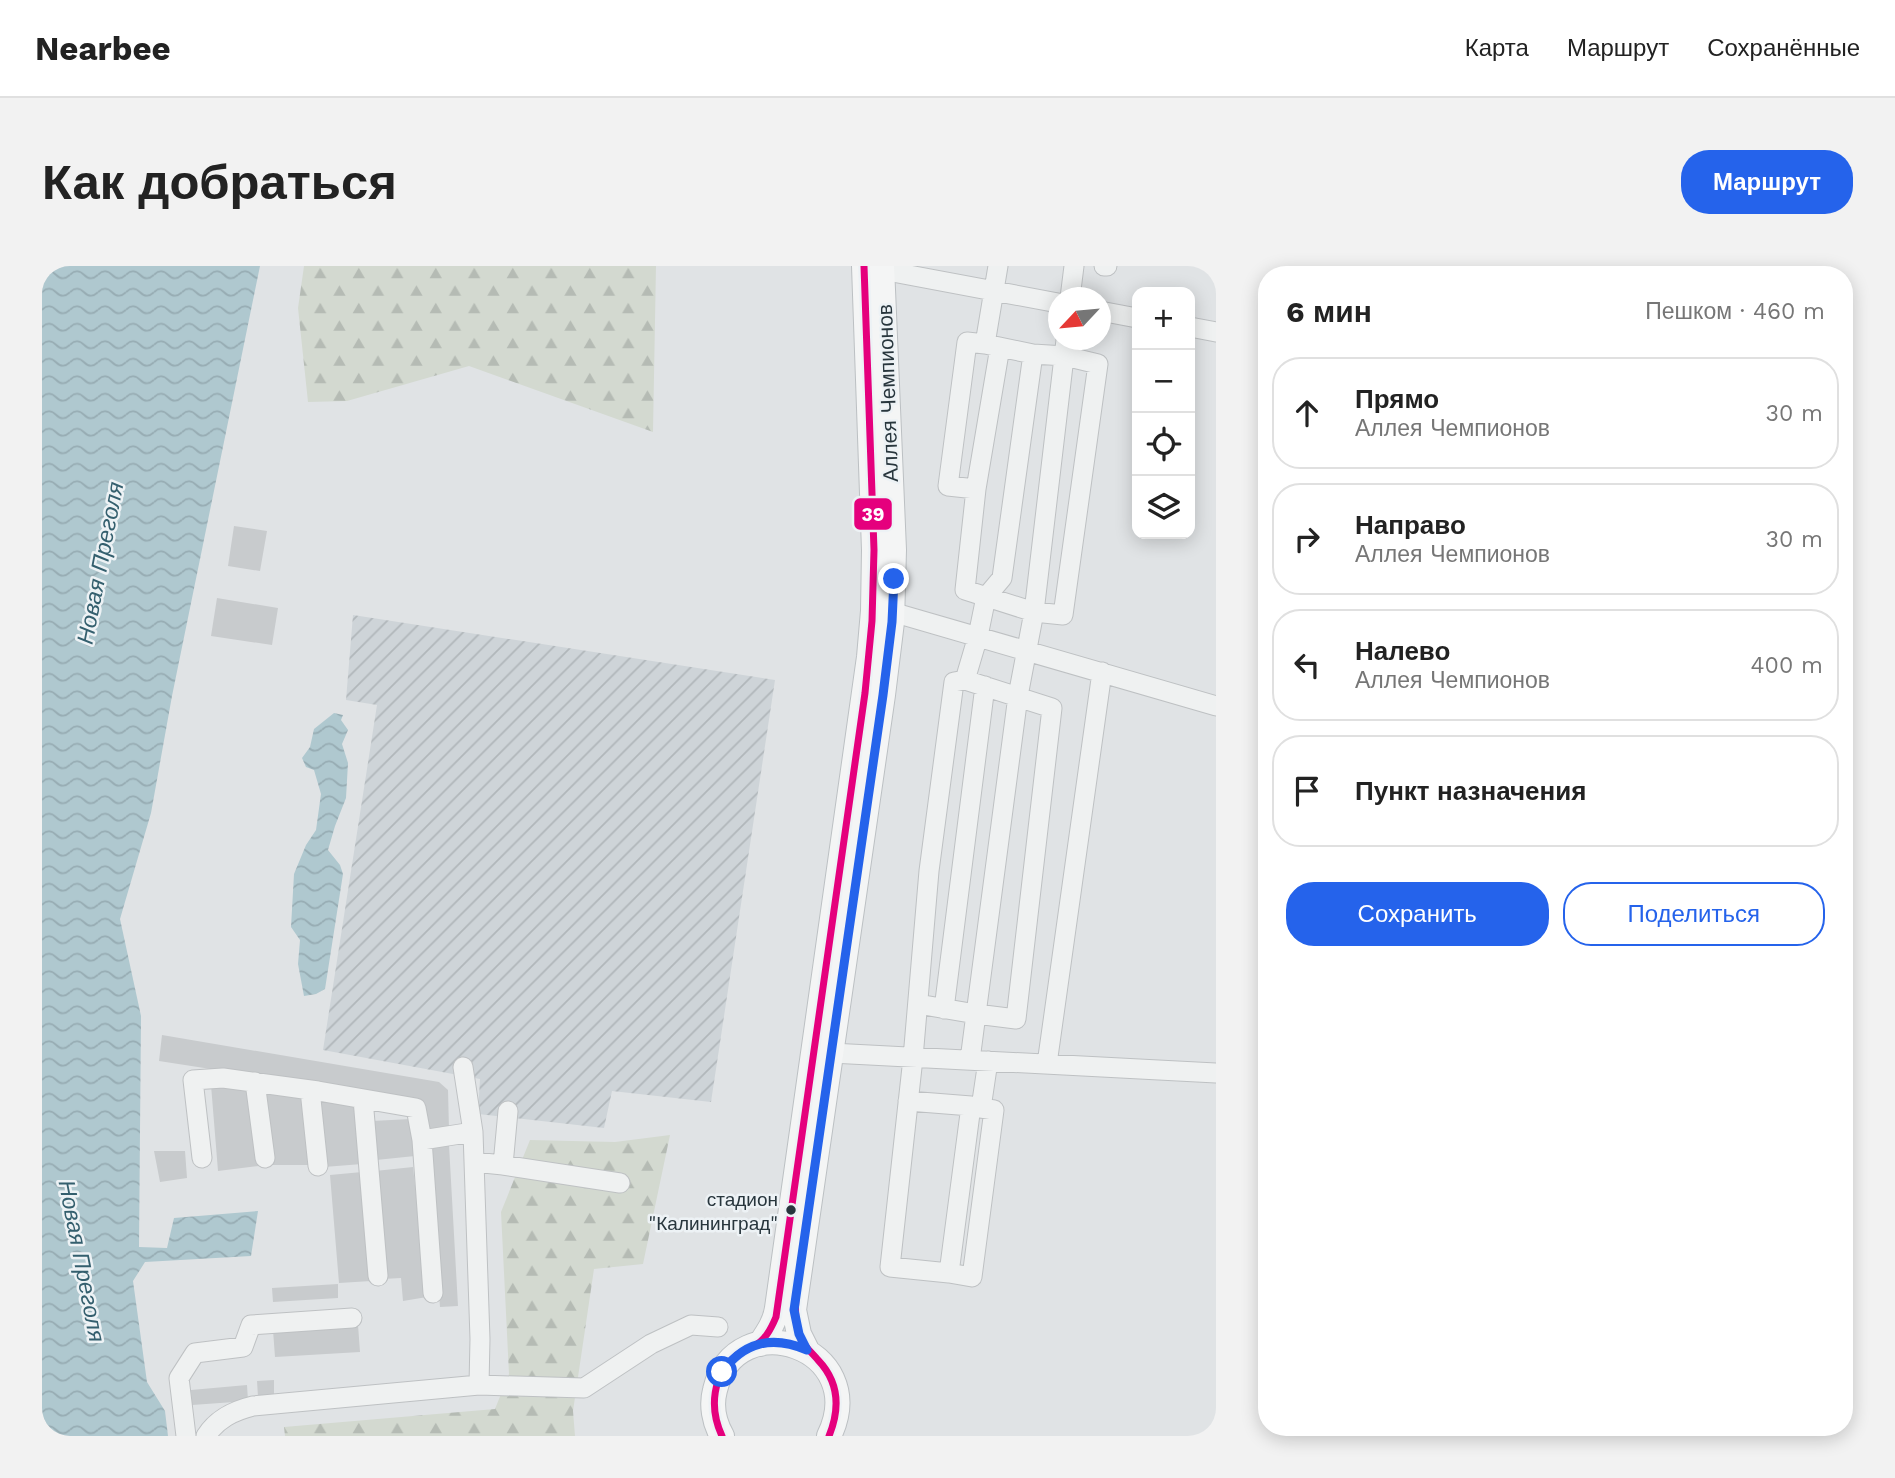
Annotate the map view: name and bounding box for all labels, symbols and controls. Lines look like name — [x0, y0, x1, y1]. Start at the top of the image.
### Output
text: Nearbee — [35, 29, 171, 68]
text: Карта — [1465, 34, 1529, 62]
text: Маршрут — [1567, 34, 1669, 62]
text: Сохранённые — [1707, 34, 1860, 62]
button: Маршрут — [1681, 150, 1853, 214]
text: Как добраться — [42, 153, 397, 211]
north arrow — [1048, 287, 1111, 350]
map controls — [1132, 287, 1195, 539]
button: + — [1132, 287, 1195, 350]
text: 6 мин — [1286, 294, 1372, 329]
text: Пешком · 460 m — [1645, 298, 1825, 325]
street label: Аллея Чемпионов — [872, 304, 903, 482]
button: − — [1132, 350, 1195, 413]
text: Прямо — [1355, 384, 1439, 414]
icon: ahead — [1288, 394, 1326, 432]
text: 30 m — [1766, 400, 1823, 427]
button: locate — [1132, 413, 1195, 476]
text: Аллея Чемпионов — [1355, 415, 1550, 442]
button: layers — [1132, 476, 1195, 539]
water label: Новая Преголя — [72, 480, 129, 646]
line badge: 39 — [853, 497, 893, 531]
text: 39 — [862, 503, 884, 526]
text: Направо — [1355, 510, 1466, 540]
icon: right — [1288, 520, 1326, 558]
text: 30 m — [1766, 526, 1823, 553]
text: Аллея Чемпионов — [1355, 541, 1550, 568]
route end — [878, 563, 909, 594]
text: Налево — [1355, 636, 1450, 666]
icon: left — [1288, 646, 1326, 684]
text: 400 m — [1751, 652, 1823, 679]
text: Аллея Чемпионов — [1355, 667, 1550, 694]
icon: arrive — [1288, 772, 1326, 810]
text: Пункт назначения — [1355, 776, 1586, 806]
button: Сохранить — [1286, 882, 1549, 946]
button: Поделиться — [1563, 882, 1825, 946]
water label: Новая Преголя — [53, 1178, 110, 1344]
place label: стадион "Калининград" — [649, 1188, 778, 1235]
marker: стадион "Калининград" — [784, 1203, 798, 1217]
route start — [706, 1356, 737, 1387]

